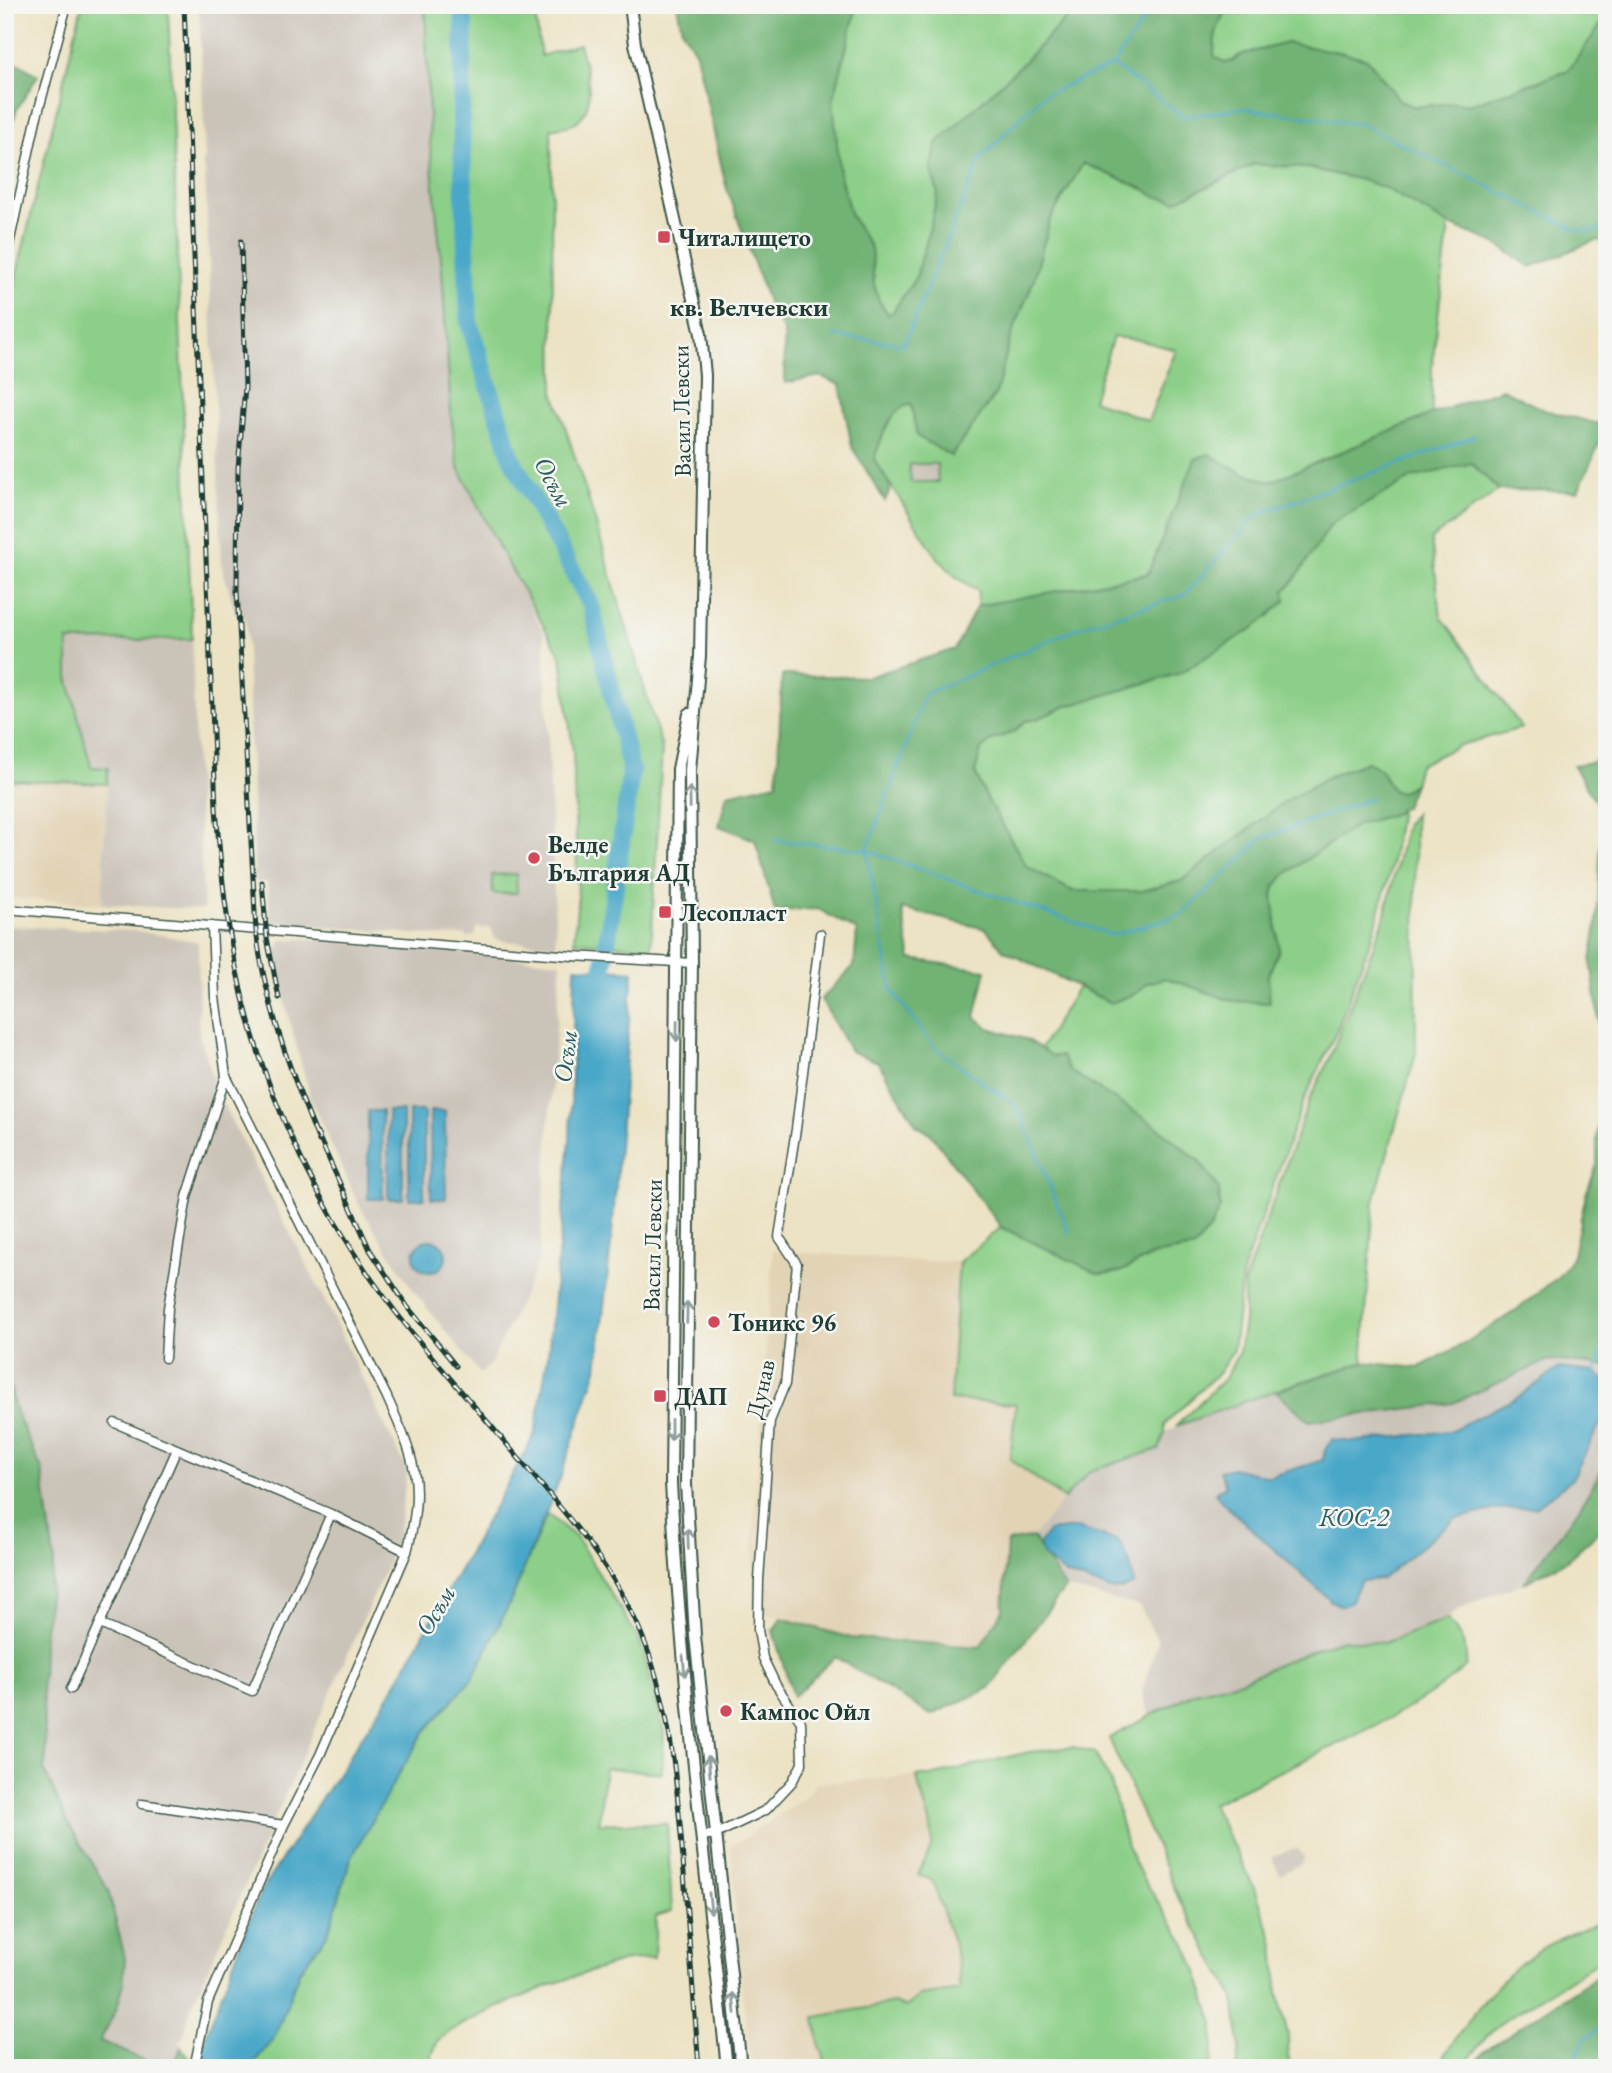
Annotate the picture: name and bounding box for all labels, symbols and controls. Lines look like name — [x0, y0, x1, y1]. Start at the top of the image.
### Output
place label: Читалището — [678, 222, 811, 253]
marker: Читалището — [656, 229, 672, 245]
district label: кв. Велчевски — [670, 290, 828, 324]
street label: Васил Левски — [664, 344, 698, 477]
water label: Осъм — [526, 450, 582, 514]
one-way arrow — [683, 786, 697, 809]
place label: Велде България АД — [548, 829, 690, 888]
marker: Велде България АД — [526, 850, 542, 866]
place label: Лесопласт — [679, 897, 787, 928]
marker: Лесопласт — [657, 904, 673, 920]
one-way arrow — [670, 1019, 684, 1042]
water label: Осъм — [545, 1027, 585, 1085]
street label: Васил Левски — [635, 1178, 669, 1311]
one-way arrow — [680, 1301, 694, 1324]
place label: Тоникс 96 — [728, 1307, 837, 1338]
marker: Тоникс 96 — [706, 1314, 722, 1330]
street label: Дунав — [738, 1356, 782, 1422]
place label: ДАП — [674, 1381, 727, 1412]
marker: ДАП — [652, 1388, 668, 1404]
one-way arrow — [664, 1418, 678, 1441]
water label: КОС-2 — [1318, 1500, 1391, 1534]
one-way arrow — [682, 1528, 695, 1551]
water label: Осъм — [407, 1578, 463, 1642]
one-way arrow — [678, 1654, 691, 1677]
place label: Кампос Ойл — [740, 1696, 870, 1727]
marker: Кампос Ойл — [718, 1703, 734, 1719]
one-way arrow — [702, 1755, 715, 1778]
one-way arrow — [703, 1892, 716, 1914]
one-way arrow — [727, 1992, 740, 2014]

